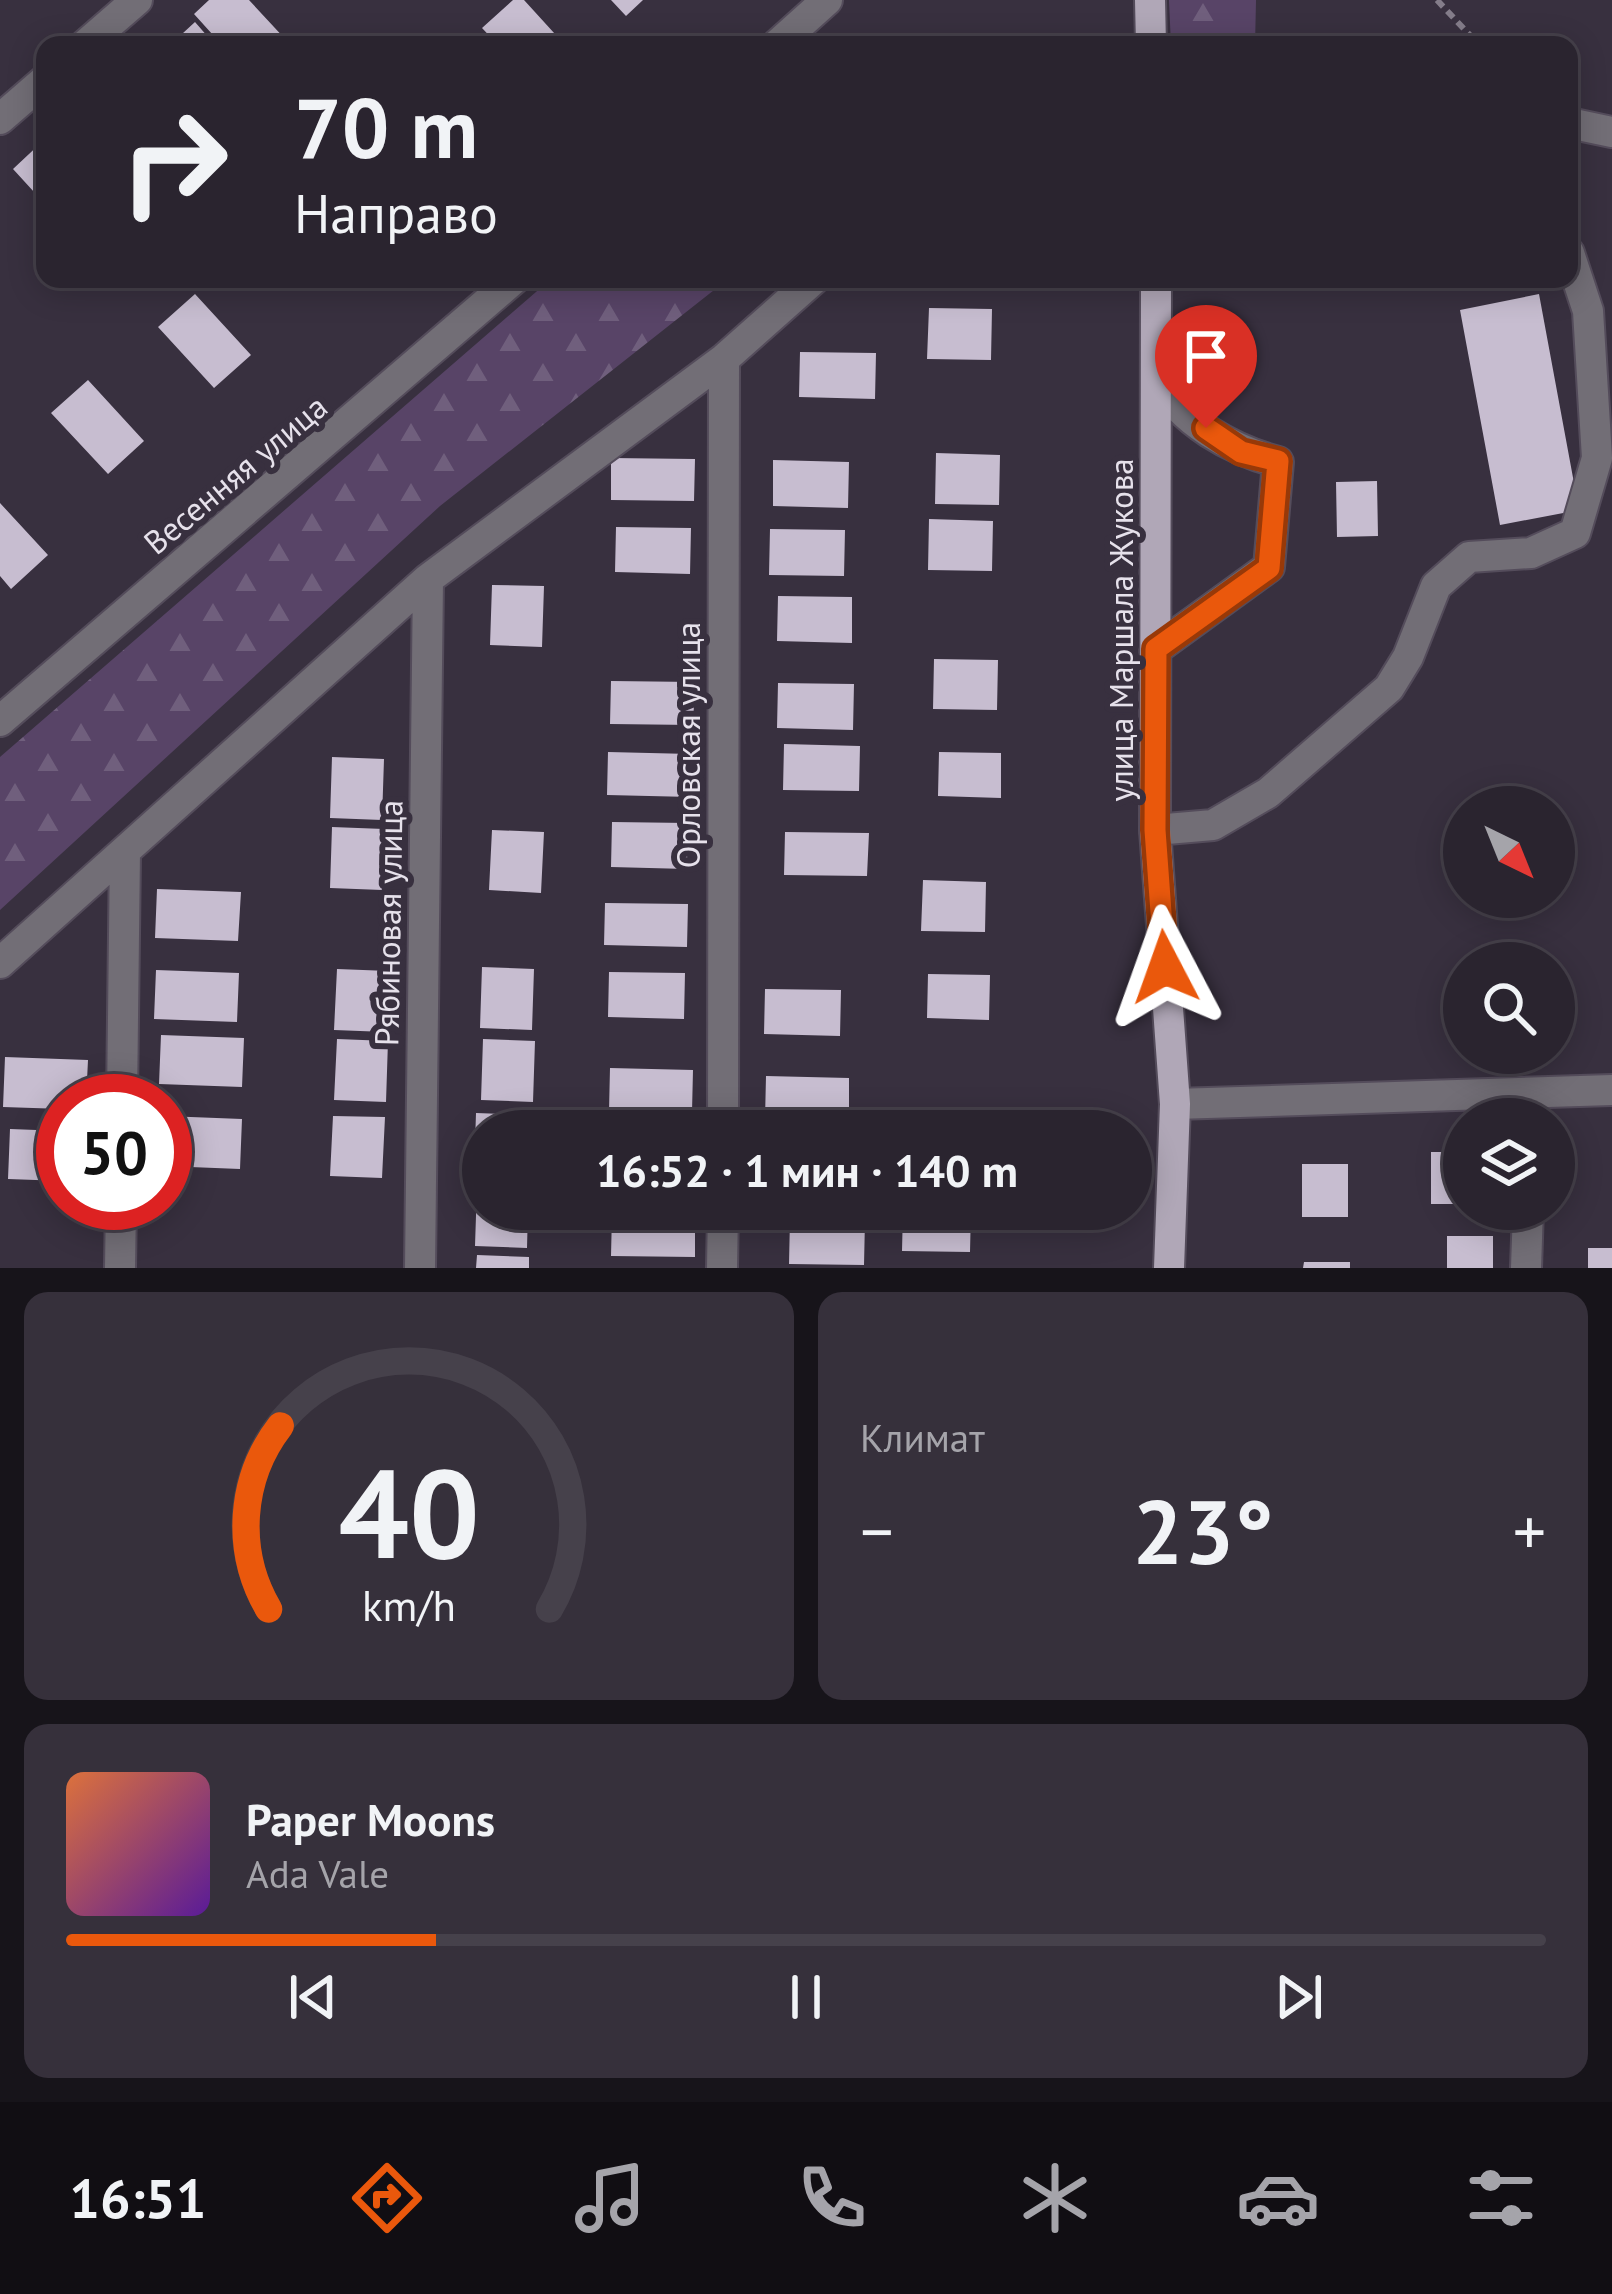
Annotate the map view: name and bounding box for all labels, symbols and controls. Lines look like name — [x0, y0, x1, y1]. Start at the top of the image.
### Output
text: 70 m — [294, 72, 478, 181]
icon: right — [96, 84, 252, 240]
text: Направо — [294, 178, 498, 248]
pin — [1155, 305, 1257, 428]
icon: arrive — [1173, 323, 1239, 389]
street label: Весенняя улица — [134, 385, 336, 563]
street label: улица Маршала Жукова — [1099, 458, 1142, 802]
street label: Орловская улица — [666, 622, 709, 868]
north arrow — [1443, 786, 1575, 918]
map controls — [1443, 786, 1575, 1230]
street label: Рябиновая улица — [364, 800, 412, 1046]
position arrow — [1102, 904, 1228, 1030]
button: search — [1443, 942, 1575, 1074]
speed limit sign: 50 — [36, 1074, 192, 1230]
button: layers — [1443, 1098, 1575, 1230]
text: 16:52 · 1 мин · 140 m — [596, 1141, 1018, 1199]
text: Климат — [860, 1412, 985, 1463]
text: 40 — [338, 1431, 480, 1592]
text: 23° — [1132, 1472, 1274, 1589]
text: − — [860, 1488, 893, 1573]
text: + — [1513, 1488, 1546, 1573]
text: km/h — [362, 1577, 456, 1633]
text: Paper Moons — [246, 1790, 495, 1848]
text: Ada Vale — [246, 1848, 389, 1899]
icon: previous — [280, 1964, 346, 2030]
icon: pause — [773, 1964, 839, 2030]
icon: next — [1266, 1964, 1332, 2030]
icon: directions — [345, 2156, 429, 2240]
icon: music — [568, 2156, 652, 2240]
icon: phone — [790, 2156, 874, 2240]
icon: climate — [1013, 2156, 1097, 2240]
icon: car — [1236, 2156, 1320, 2240]
icon: filters — [1459, 2156, 1543, 2240]
text: 16:51 — [69, 2163, 206, 2233]

